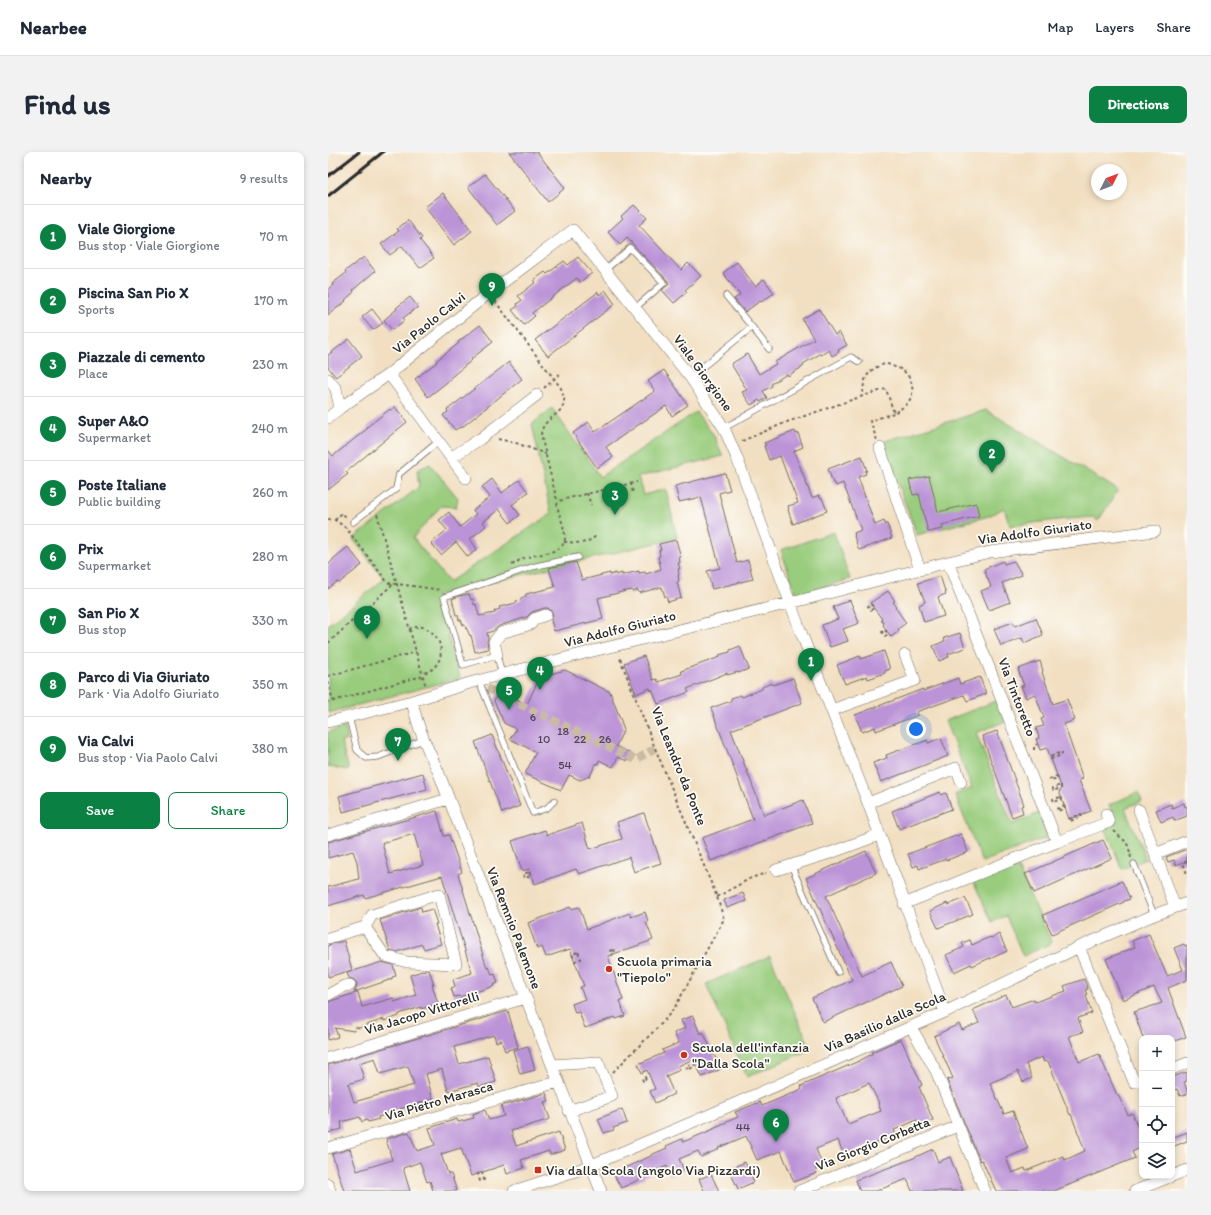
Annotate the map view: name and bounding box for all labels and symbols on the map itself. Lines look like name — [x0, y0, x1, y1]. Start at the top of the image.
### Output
north arrow — [1091, 164, 1127, 200]
pin: 9 — [479, 273, 505, 306]
street label: Via Paolo Calvi — [389, 288, 469, 358]
street label: Viale Giorgione — [669, 331, 737, 415]
pin: 2 — [979, 440, 1005, 473]
pin: 3 — [602, 482, 628, 515]
street label: Via Adolfo Giuriato — [977, 516, 1093, 548]
pin: 8 — [354, 606, 380, 639]
street label: Via Adolfo Giuriato — [562, 607, 678, 651]
pin: 1 — [798, 648, 824, 681]
street label: Via Tintoretto — [994, 655, 1040, 739]
pin: 4 — [527, 657, 553, 690]
pin: 5 — [496, 677, 522, 710]
street label: Via Leandro da Ponte — [647, 704, 711, 828]
house number: 6 — [530, 710, 536, 724]
your location — [906, 719, 926, 739]
house number: 18 — [557, 724, 569, 738]
pin: 7 — [385, 728, 411, 761]
house number: 10 — [538, 732, 550, 746]
house number: 22 — [574, 732, 587, 746]
house number: 26 — [599, 732, 611, 746]
house number: 54 — [558, 758, 572, 772]
street label: Via Remnio Palemone — [483, 865, 545, 992]
place label: Scuola primaria "Tiepolo" — [617, 953, 712, 986]
marker: Scuola primaria "Tiepolo" — [604, 964, 614, 974]
street label: Via Jacopo Vittorelli — [363, 987, 481, 1039]
street label: Via Basilio dalla Scola — [822, 987, 949, 1056]
place label: Scuola dell'infanzia "Dalla Scola" — [692, 1039, 809, 1072]
marker: Scuola dell'infanzia "Dalla Scola" — [679, 1050, 689, 1060]
street label: Via Pietro Marasca — [383, 1077, 495, 1125]
pin: 6 — [763, 1109, 789, 1142]
street label: Via Giorgio Corbetta — [813, 1113, 933, 1175]
house number: 44 — [736, 1120, 750, 1134]
place label: Via dalla Scola (angolo Via Pizzardi) — [546, 1162, 760, 1179]
marker: Via dalla Scola (angolo Via Pizzardi) — [533, 1165, 543, 1175]

